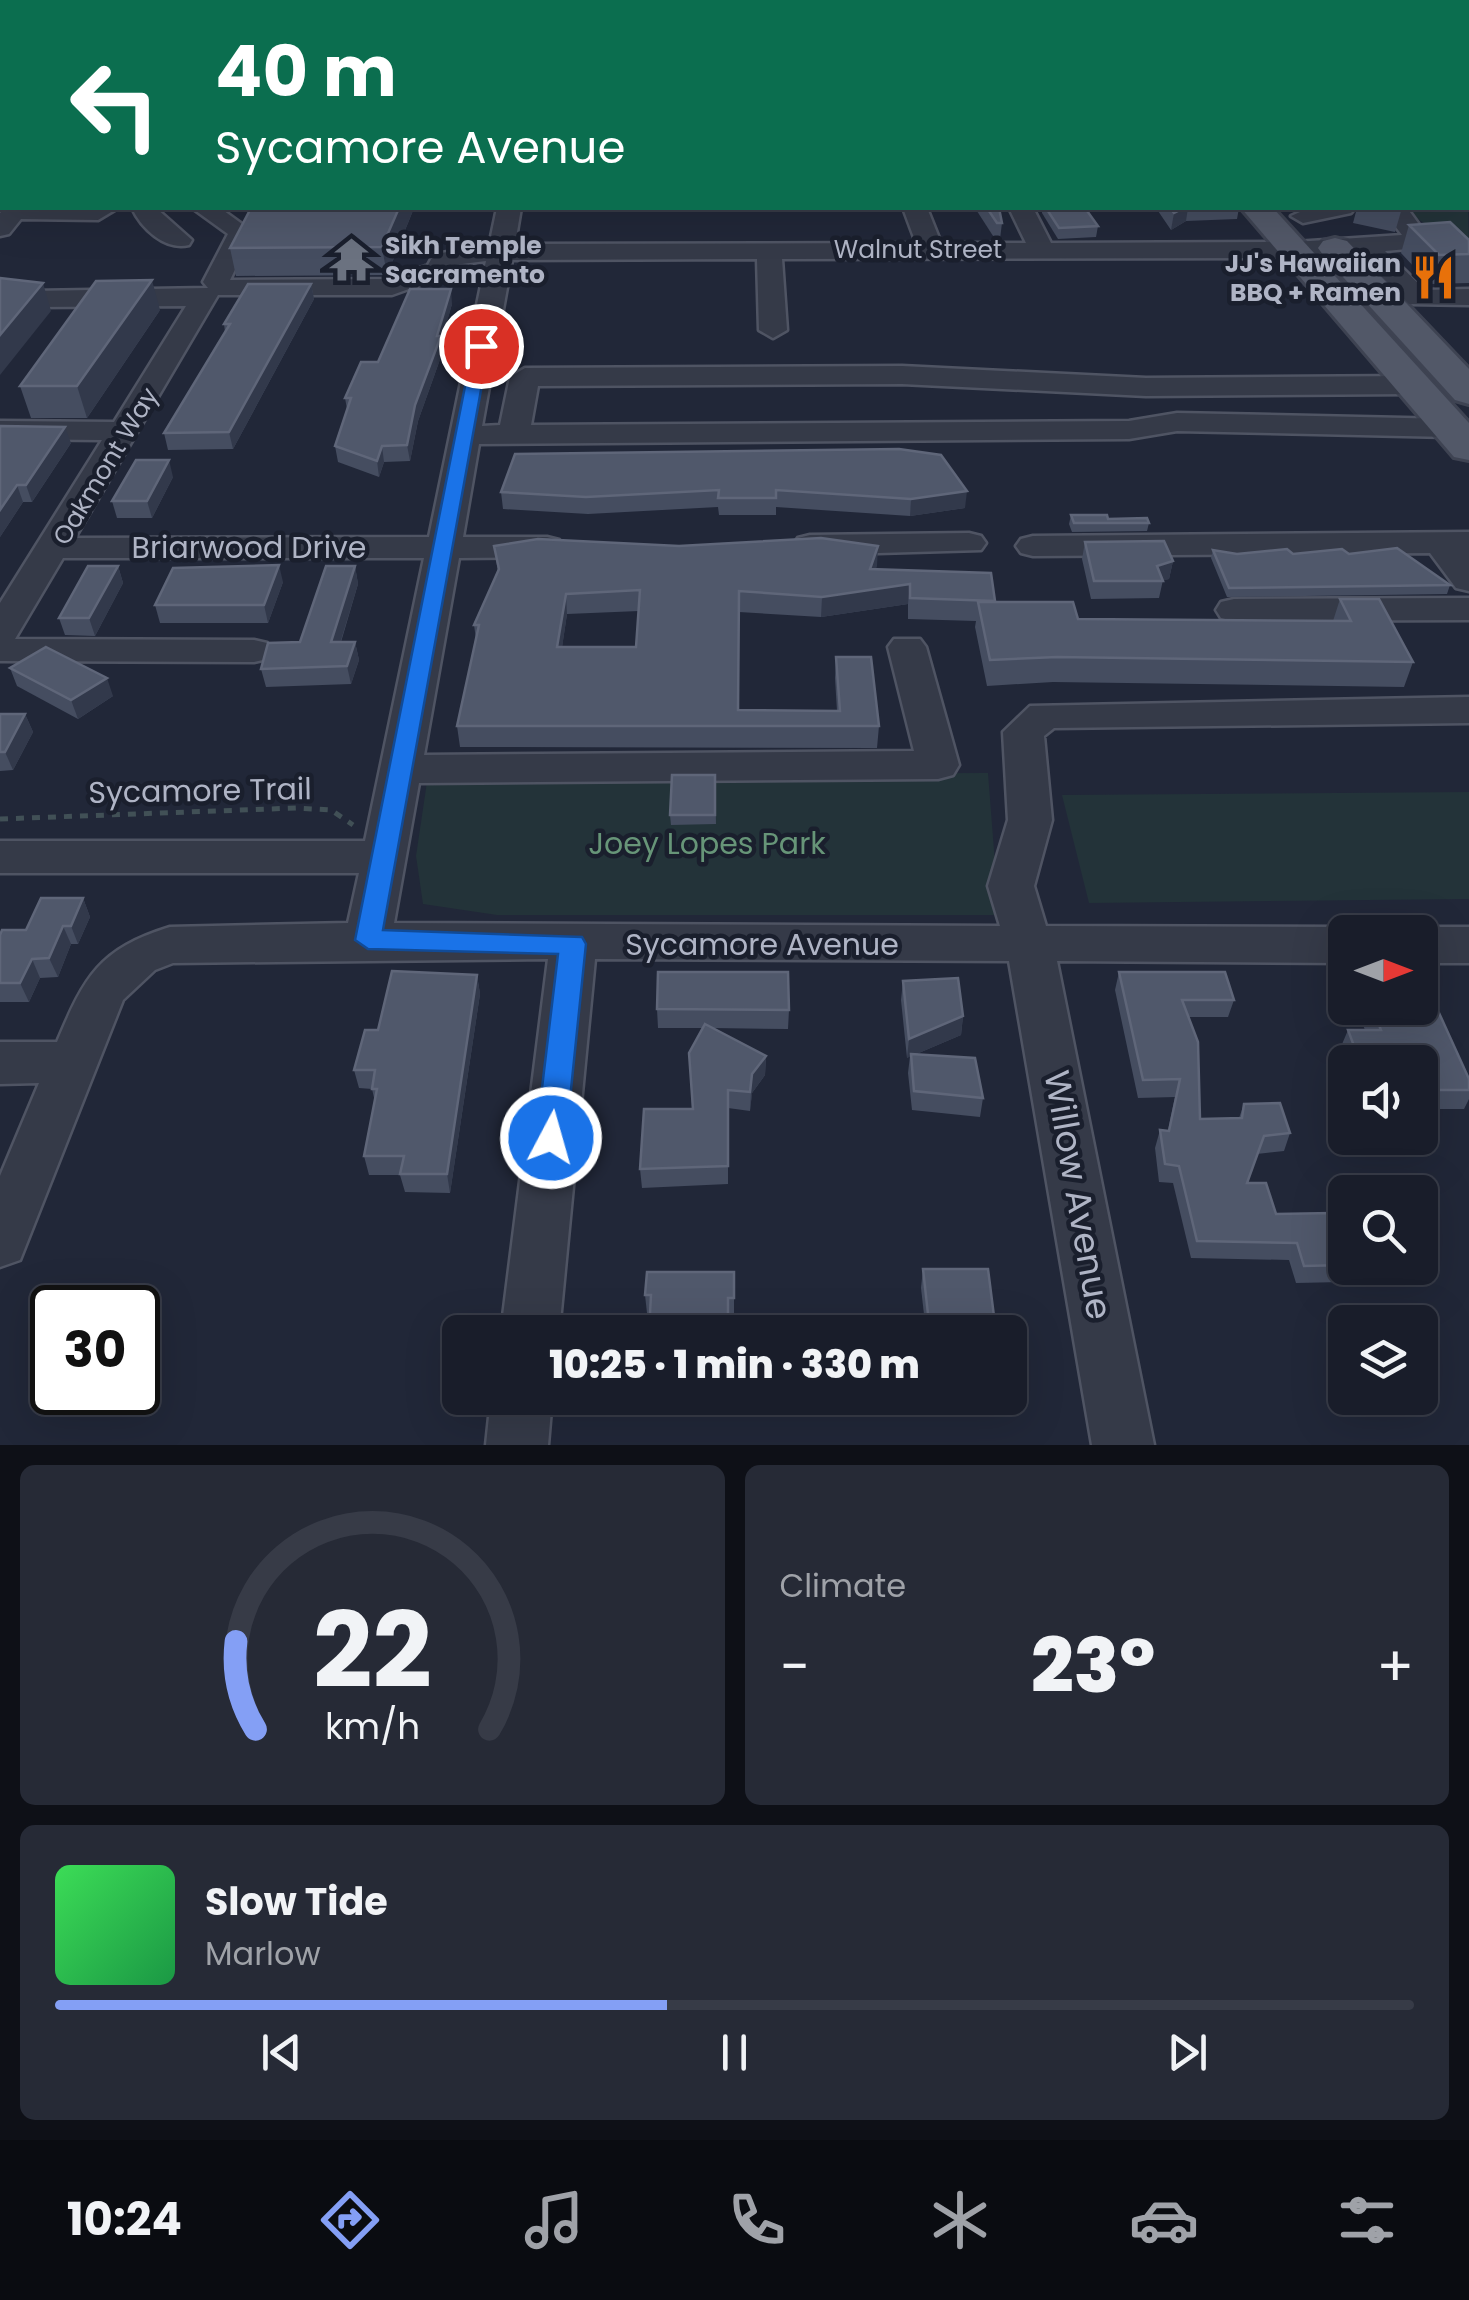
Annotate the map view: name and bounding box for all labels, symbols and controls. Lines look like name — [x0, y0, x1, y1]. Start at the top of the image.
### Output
text: 40 m — [215, 22, 397, 121]
icon: left — [50, 40, 180, 170]
text: Sycamore Avenue — [215, 116, 625, 179]
place label: Sikh Temple Sacramento — [385, 228, 545, 292]
street label: Walnut Street — [834, 232, 1002, 267]
temple icon: Sikh Temple Sacramento — [328, 235, 376, 283]
place label: JJ's Hawaiian BBQ + Ramen — [1225, 246, 1401, 310]
restaurant icon: JJ's Hawaiian BBQ + Ramen — [1410, 253, 1458, 301]
pin — [439, 304, 524, 389]
icon: arrive — [454, 319, 509, 374]
street label: Oakmont Way — [45, 381, 166, 552]
street label: Briarwood Drive — [132, 526, 366, 569]
street label: Sycamore Trail — [88, 767, 312, 814]
park label: Joey Lopes Park — [588, 822, 826, 865]
north arrow — [1328, 915, 1438, 1025]
map controls — [1328, 915, 1438, 1415]
street label: Sycamore Avenue — [625, 923, 899, 966]
button: sound — [1328, 1045, 1438, 1155]
street label: Willow Avenue — [1032, 1067, 1124, 1323]
position arrow — [499, 1086, 603, 1190]
button: search — [1328, 1175, 1438, 1285]
speed limit sign: 30 — [30, 1285, 160, 1415]
button: layers — [1328, 1305, 1438, 1415]
text: 10:25 · 1 min · 330 m — [549, 1338, 920, 1391]
text: Climate — [780, 1563, 906, 1608]
text: 22 — [313, 1578, 432, 1723]
text: 23° — [1031, 1613, 1155, 1718]
text: − — [780, 1628, 810, 1705]
text: + — [1376, 1628, 1414, 1705]
text: km/h — [325, 1701, 420, 1752]
text: Slow Tide — [205, 1875, 388, 1928]
text: Marlow — [205, 1931, 321, 1976]
icon: previous — [254, 2025, 309, 2080]
icon: pause — [707, 2025, 762, 2080]
icon: next — [1160, 2025, 1215, 2080]
icon: directions — [315, 2185, 385, 2255]
icon: music — [519, 2185, 589, 2255]
icon: phone — [722, 2185, 792, 2255]
icon: climate — [925, 2185, 995, 2255]
icon: car — [1129, 2185, 1199, 2255]
icon: filters — [1332, 2185, 1402, 2255]
text: 10:24 — [67, 2188, 182, 2251]

